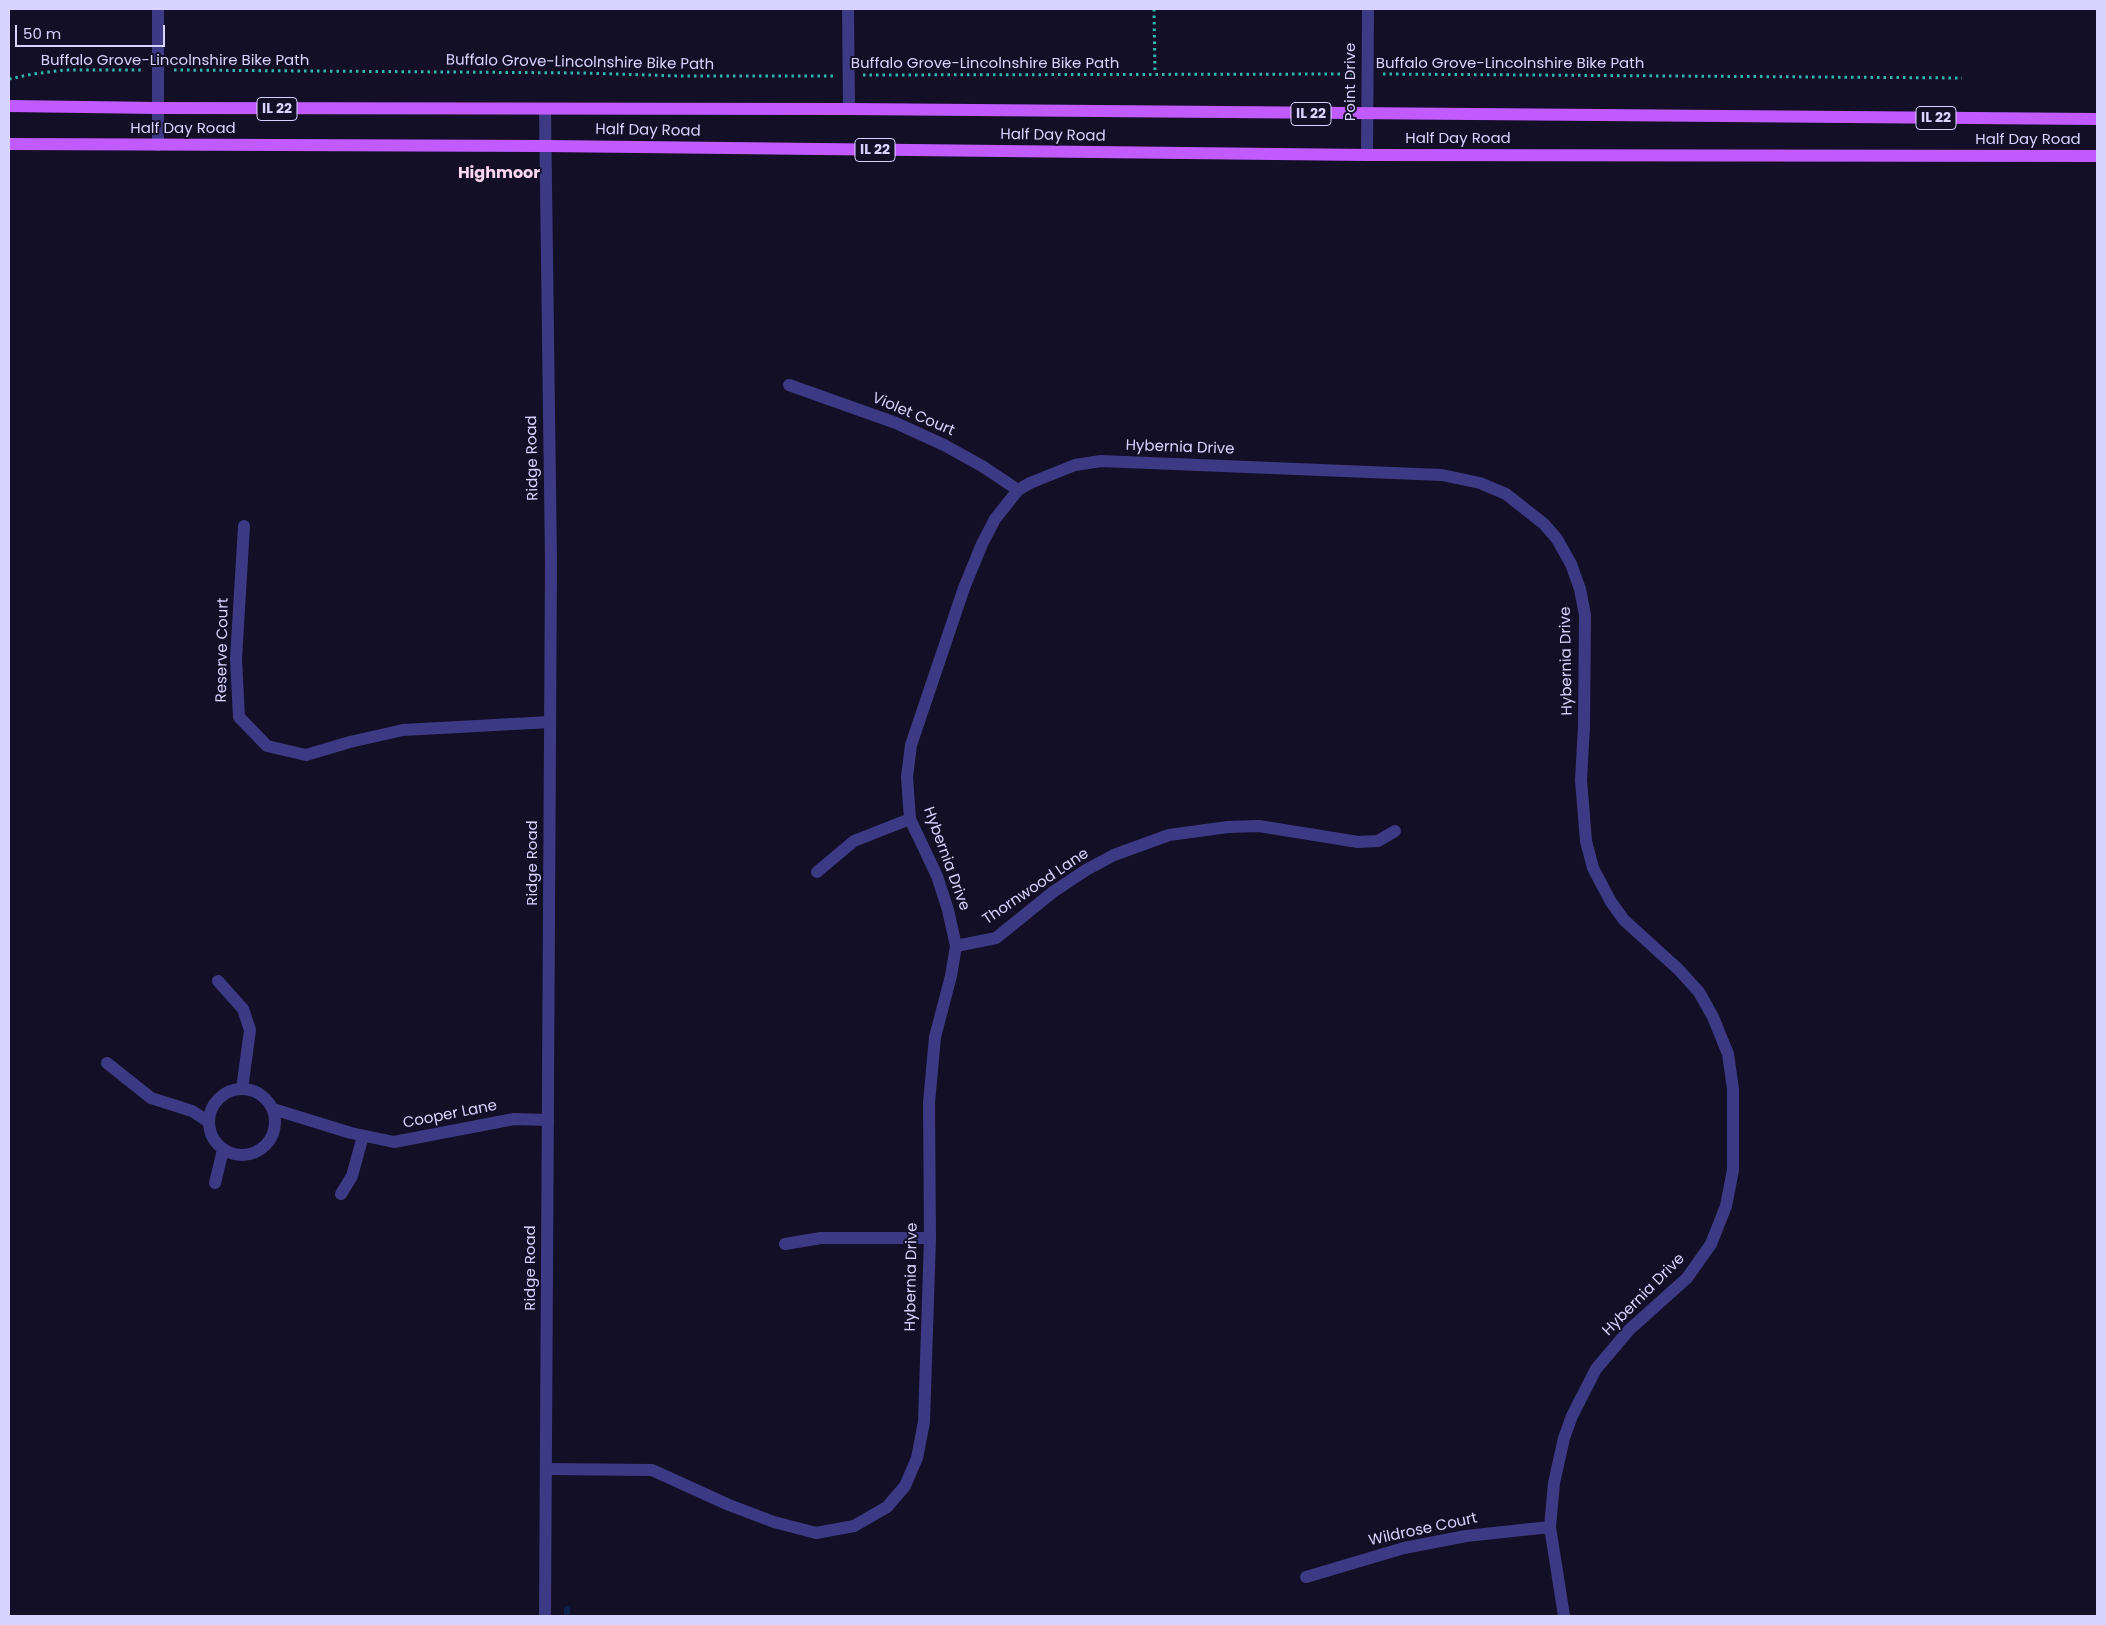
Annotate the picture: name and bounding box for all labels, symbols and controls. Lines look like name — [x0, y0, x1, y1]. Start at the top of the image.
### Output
scale bar — [18, 15, 168, 47]
text: 50 m — [23, 23, 61, 44]
street label: Point Drive — [1342, 43, 1360, 121]
street label: Buffalo Grove-Lincolnshire Bike Path — [41, 52, 309, 70]
street label: Buffalo Grove-Lincolnshire Bike Path — [446, 52, 714, 74]
street label: Buffalo Grove-Lincolnshire Bike Path — [851, 55, 1119, 73]
street label: Buffalo Grove-Lincolnshire Bike Path — [1376, 55, 1644, 73]
road number: IL 22 — [257, 98, 297, 120]
road number: IL 22 — [1291, 102, 1331, 126]
road number: IL 22 — [1916, 106, 1956, 130]
street label: Half Day Road — [130, 120, 236, 138]
street label: Half Day Road — [595, 121, 701, 141]
street label: Half Day Road — [1000, 126, 1106, 146]
street label: Half Day Road — [1405, 130, 1511, 148]
street label: Half Day Road — [1975, 131, 2081, 149]
road number: IL 22 — [855, 138, 895, 162]
district label: Highmoor — [458, 164, 540, 184]
street label: Violet Court — [869, 390, 957, 440]
street label: Ridge Road — [523, 415, 543, 501]
street label: Hybernia Drive — [1125, 437, 1235, 459]
street label: Reserve Court — [213, 598, 233, 702]
street label: Hybernia Drive — [1557, 606, 1577, 716]
street label: Hybernia Drive — [919, 805, 973, 913]
street label: Ridge Road — [524, 820, 542, 906]
street label: Thornwood Lane — [980, 845, 1092, 929]
street label: Cooper Lane — [401, 1097, 499, 1133]
street label: Hybernia Drive — [902, 1222, 922, 1332]
street label: Ridge Road — [522, 1225, 540, 1311]
street label: Hybernia Drive — [1599, 1250, 1689, 1340]
street label: Wildrose Court — [1367, 1510, 1479, 1550]

